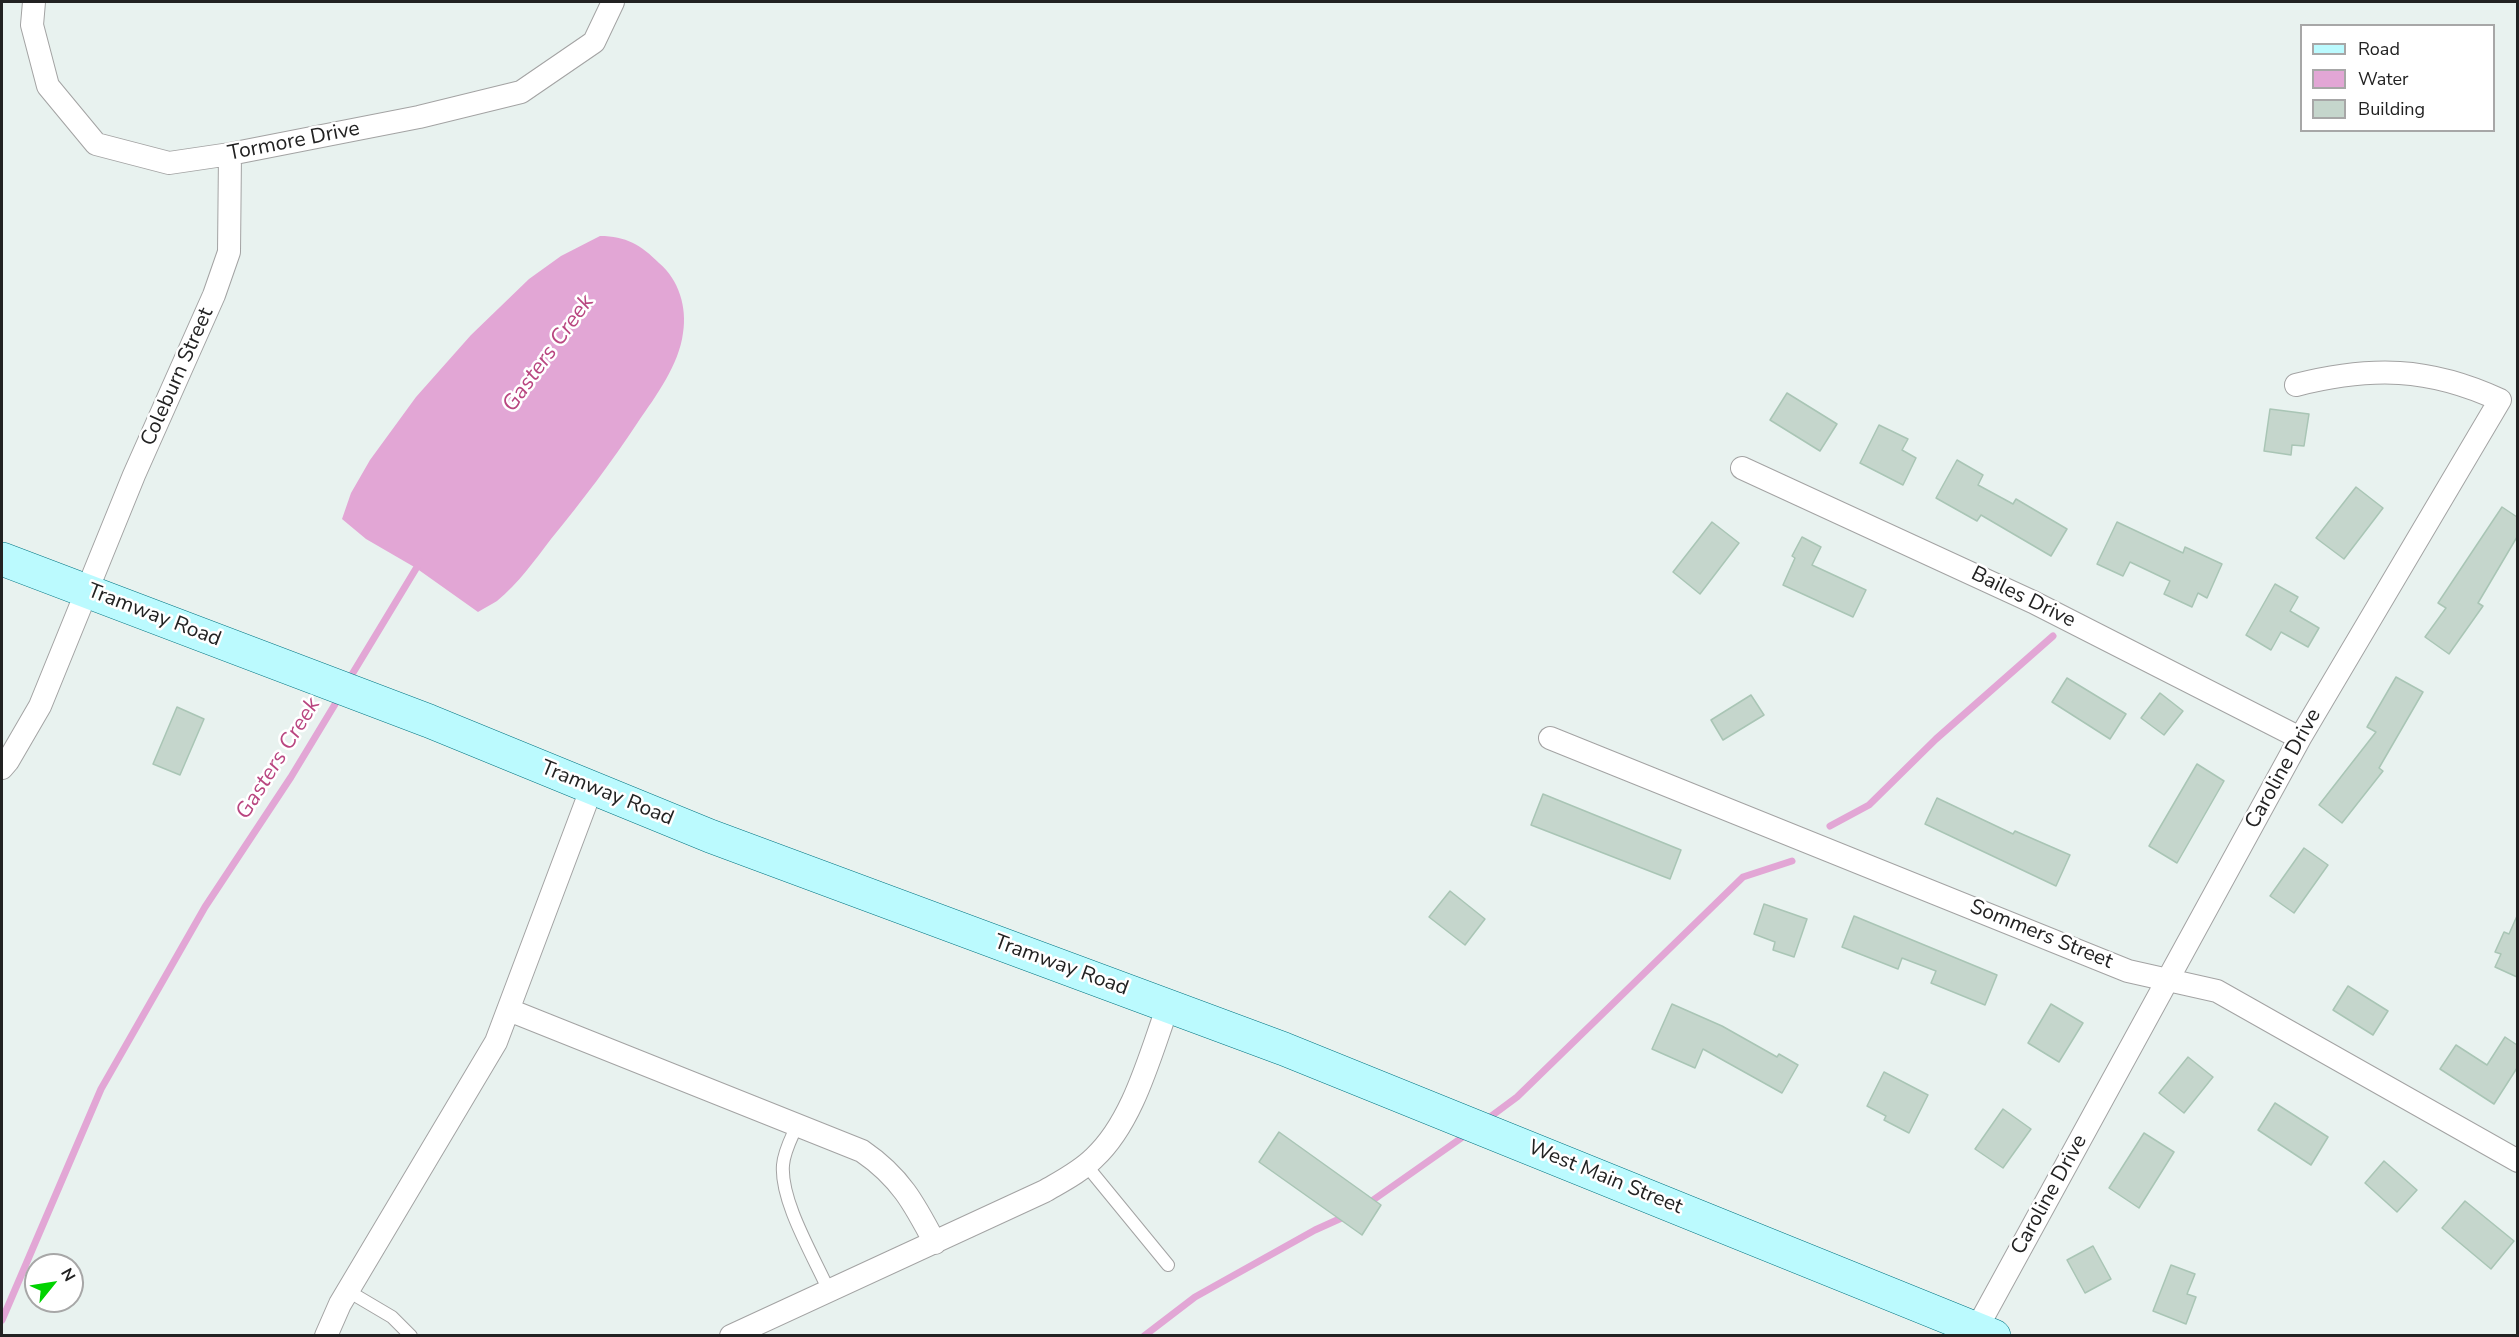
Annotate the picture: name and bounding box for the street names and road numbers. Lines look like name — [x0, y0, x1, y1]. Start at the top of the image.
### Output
street label: Tormore Drive — [226, 117, 362, 167]
street label: Coleburn Street — [136, 304, 220, 450]
street label: Bailes Drive — [1967, 562, 2079, 634]
street label: Tramway Road — [84, 579, 224, 653]
street label: Caroline Drive — [2241, 705, 2327, 833]
street label: Tramway Road — [537, 756, 677, 832]
street label: Sommers Street — [1966, 895, 2116, 975]
street label: Tramway Road — [990, 930, 1132, 1002]
street label: Caroline Drive — [2007, 1131, 2093, 1259]
street label: West Main Street — [1524, 1136, 1686, 1220]

